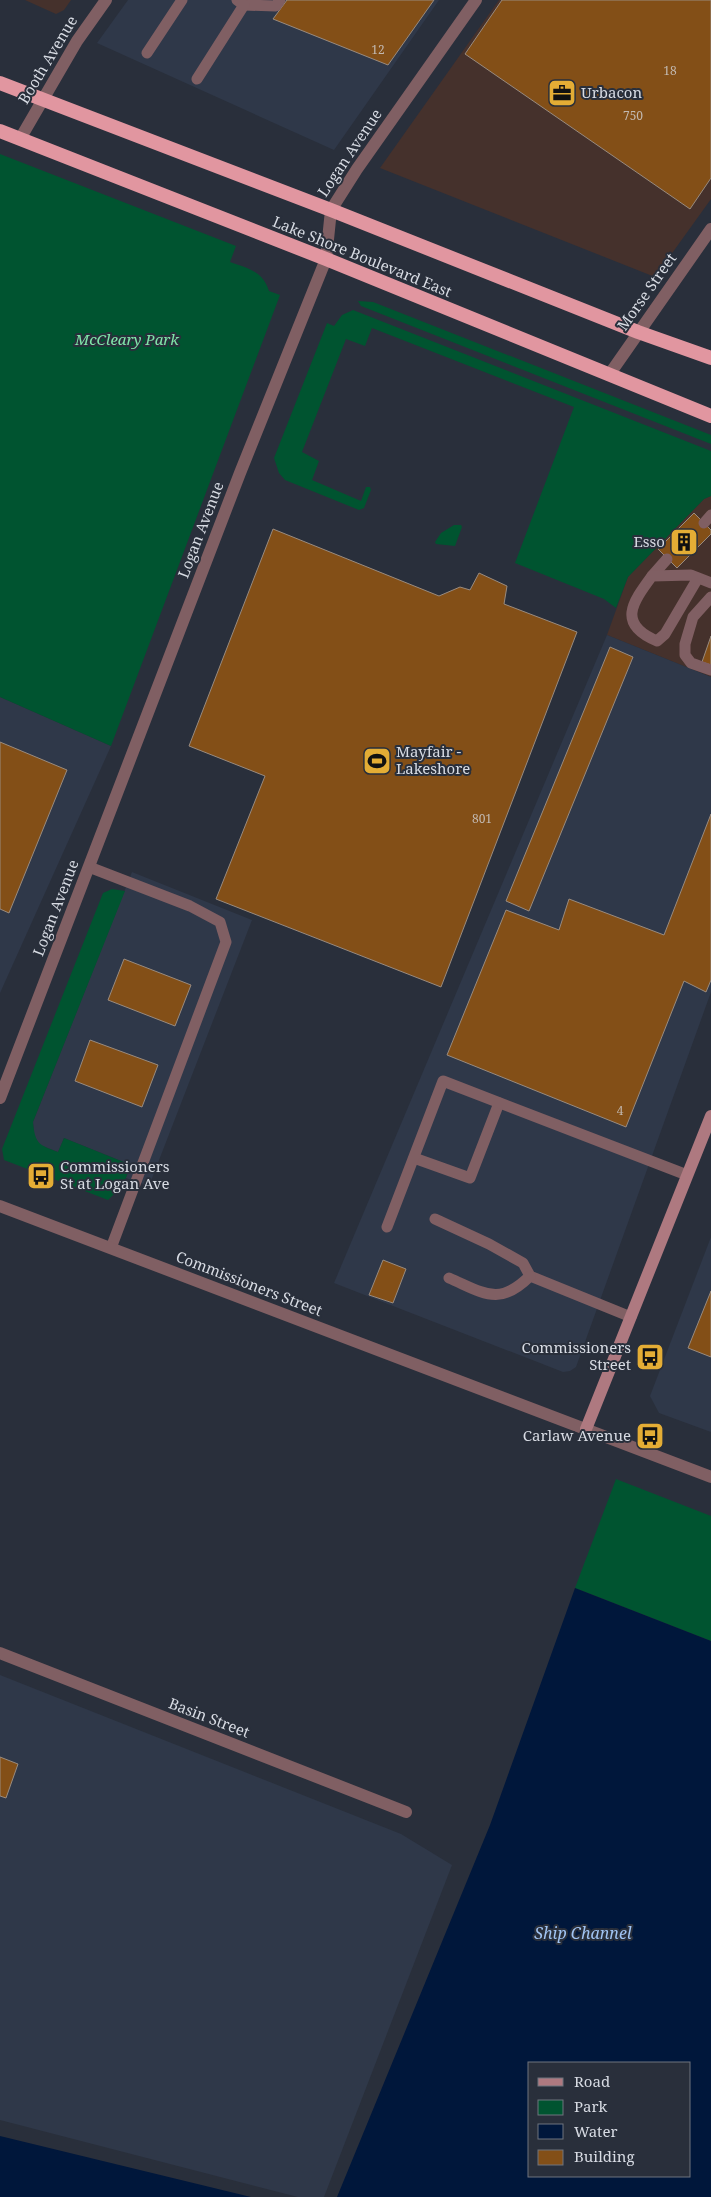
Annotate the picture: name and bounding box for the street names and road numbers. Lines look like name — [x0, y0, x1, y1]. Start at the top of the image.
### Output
street label: Booth Avenue — [13, 12, 81, 107]
street label: Logan Avenue — [312, 105, 386, 200]
street label: Lake Shore Boulevard East — [270, 211, 455, 301]
street label: Morse Street — [612, 249, 680, 334]
street label: Logan Avenue — [173, 479, 228, 581]
street label: Logan Avenue — [28, 857, 83, 959]
street label: Commissioners Street — [173, 1246, 325, 1320]
street label: Basin Street — [166, 1692, 253, 1742]

